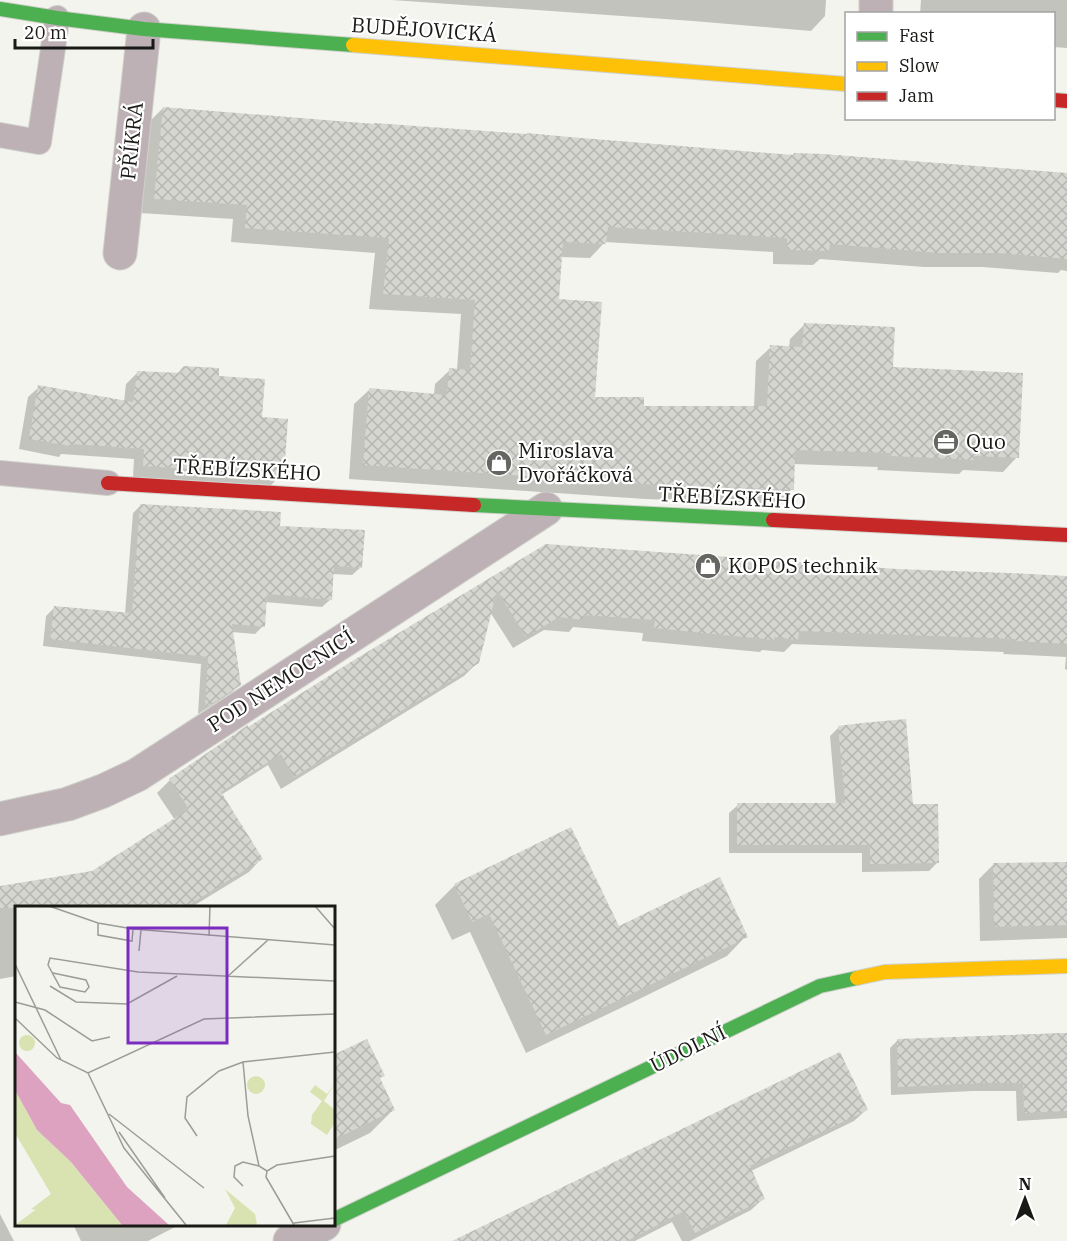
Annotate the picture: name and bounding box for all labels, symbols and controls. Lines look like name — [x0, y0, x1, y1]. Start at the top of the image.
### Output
street label: BUDĚJOVICKÁ — [350, 10, 498, 48]
scale bar — [15, 12, 153, 50]
legend — [845, 12, 1055, 120]
text: 20 m — [24, 21, 67, 44]
text: Fast — [899, 24, 934, 47]
text: Slow — [899, 54, 939, 77]
text: Jam — [899, 84, 934, 107]
street label: PŘÍKRÁ — [113, 100, 149, 181]
office icon: Quo — [931, 427, 961, 457]
place label: Quo — [966, 427, 1006, 455]
place label: Miroslava Dvořáčková — [518, 436, 633, 488]
shop icon: Miroslava Dvořáčková — [484, 448, 514, 478]
street label: TŘEBÍZSKÉHO — [172, 451, 322, 487]
street label: TŘEBÍZSKÉHO — [657, 479, 807, 515]
shop icon: KOPOS technik — [693, 551, 723, 581]
place label: KOPOS technik — [728, 551, 878, 579]
street label: POD NEMOCNICÍ — [202, 622, 359, 738]
inset map — [15, 906, 334, 1226]
street label: ÚDOLNÍ — [645, 1018, 730, 1079]
north arrow — [995, 1169, 1055, 1229]
text: N — [1019, 1174, 1031, 1194]

